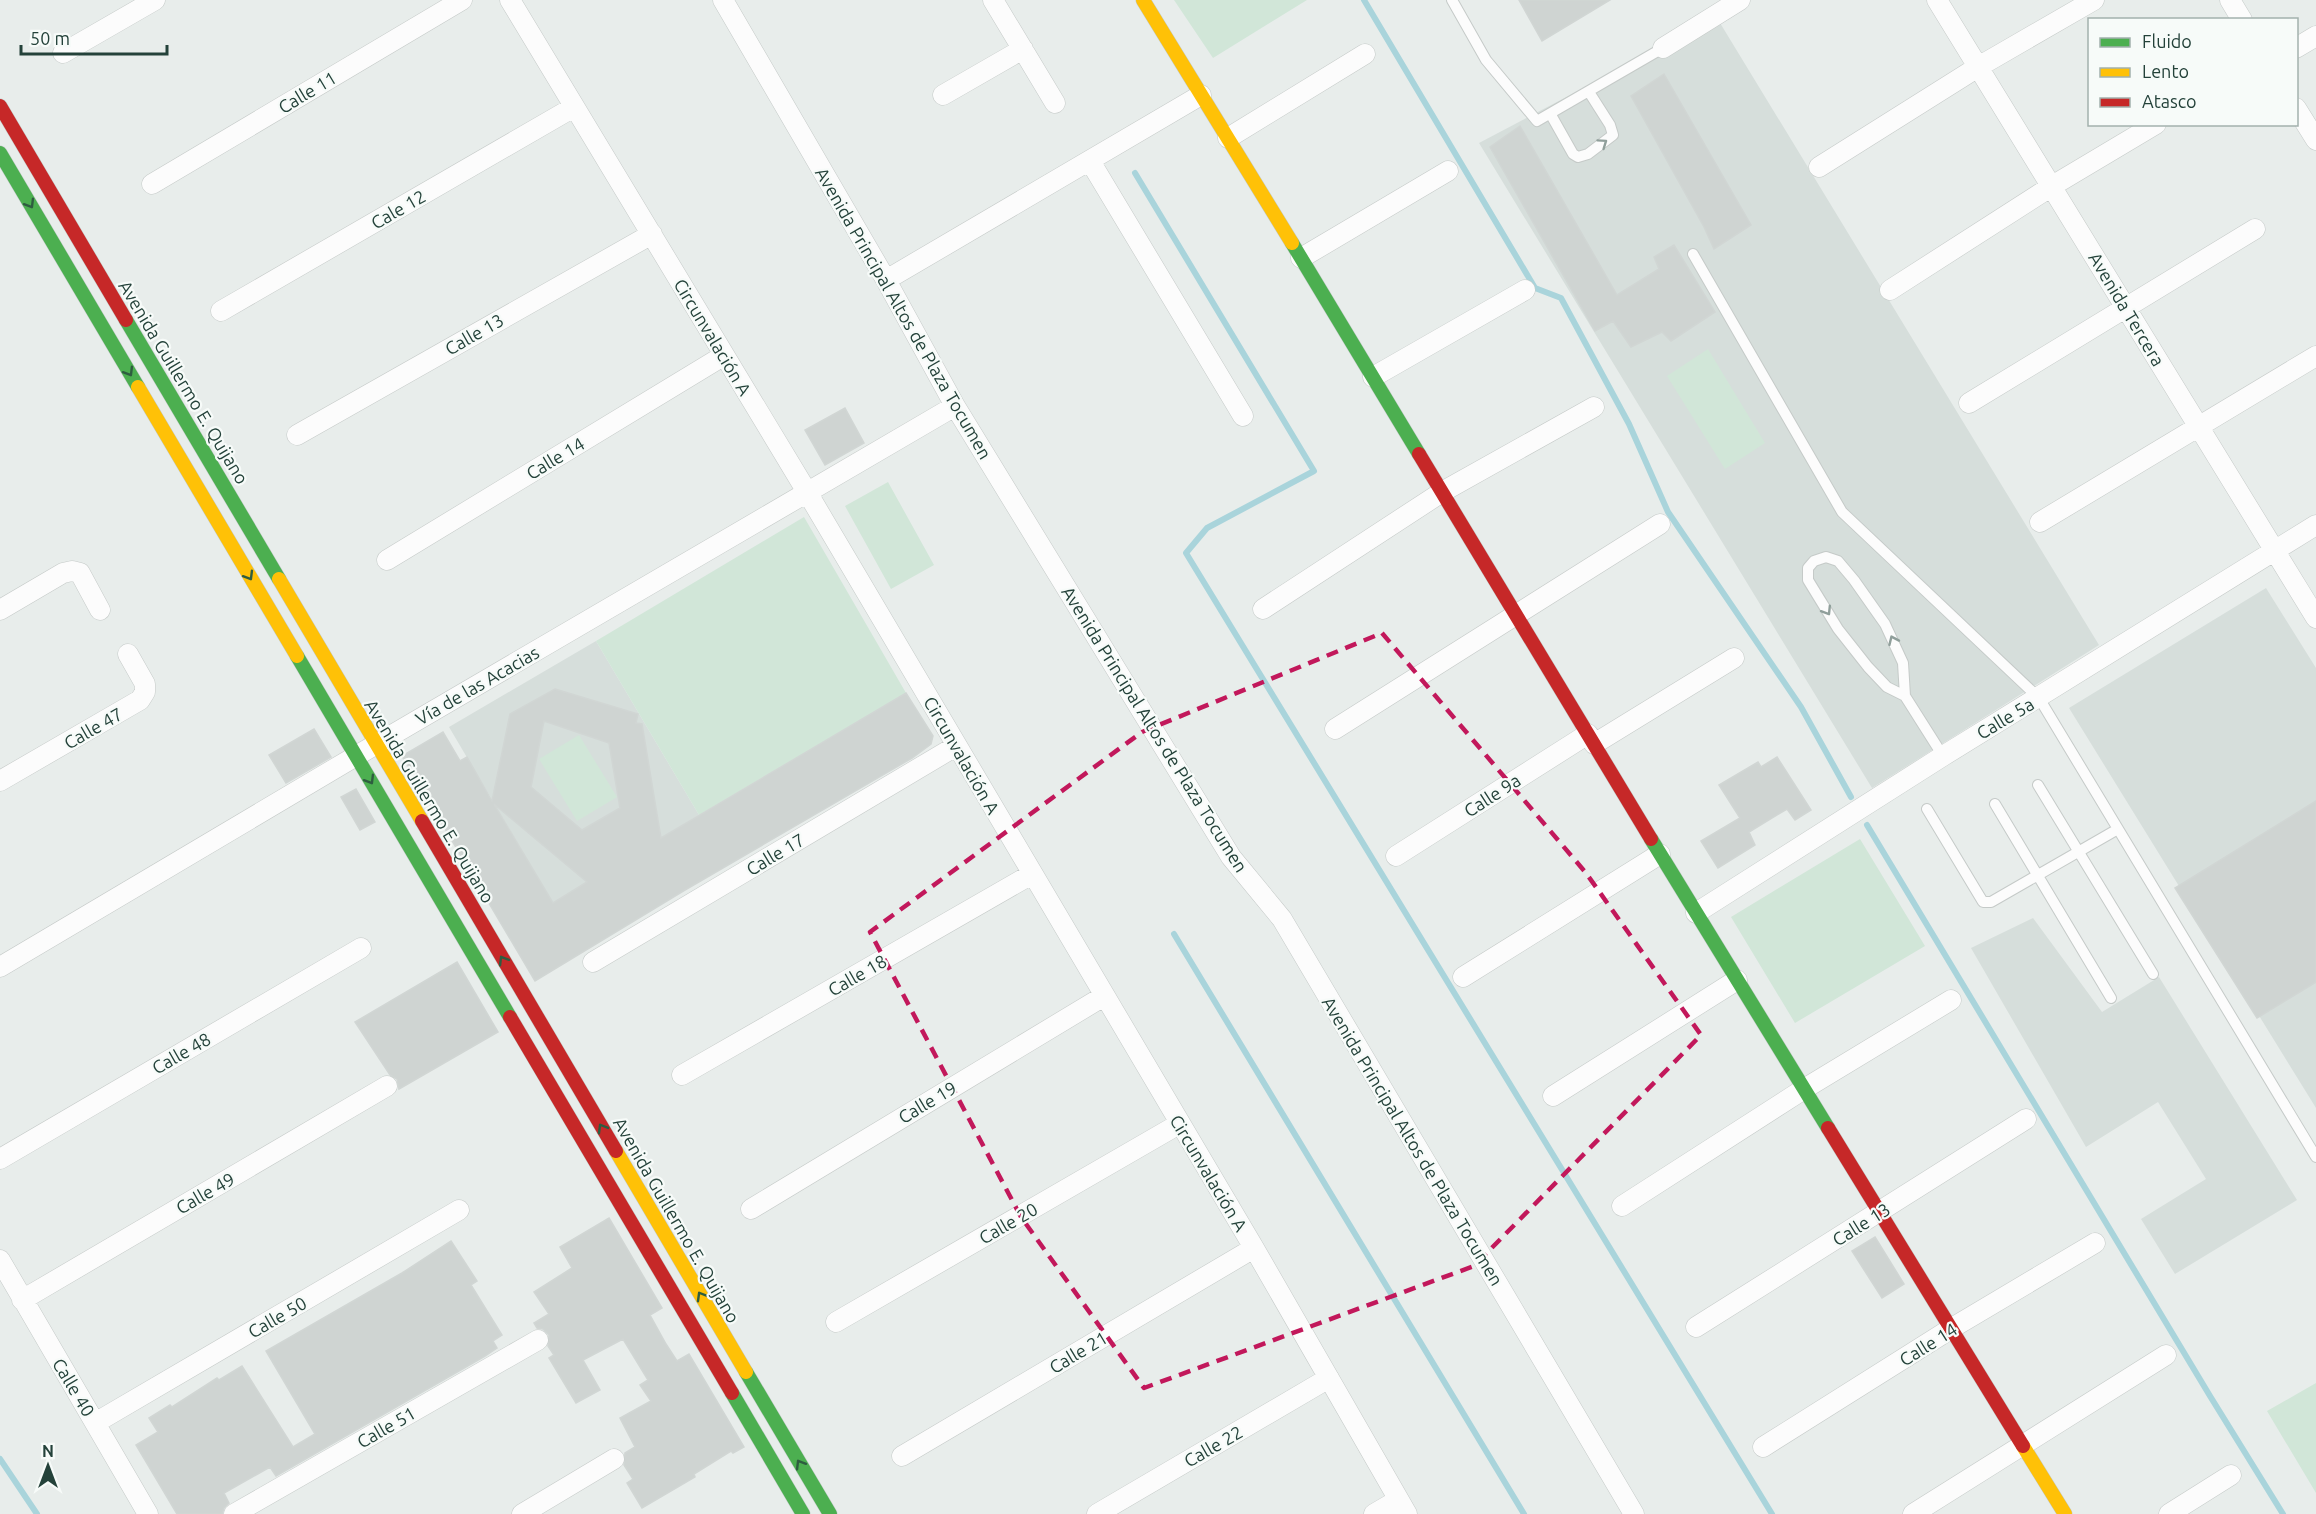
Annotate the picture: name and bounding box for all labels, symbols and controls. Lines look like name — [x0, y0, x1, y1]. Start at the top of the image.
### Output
scale bar — [21, 18, 166, 56]
legend — [2088, 18, 2298, 126]
text: 50 m — [30, 28, 70, 48]
text: Fluido — [2142, 31, 2192, 51]
text: Lento — [2142, 61, 2189, 81]
street label: Calle 11 — [274, 67, 340, 117]
text: Atasco — [2142, 91, 2197, 111]
one-way arrow — [1596, 140, 1607, 151]
street label: Avenida Principal Altos de Plaza Tocumen — [812, 164, 996, 462]
street label: Cale 12 — [367, 185, 429, 233]
one-way arrow — [22, 198, 34, 208]
street label: Avenida Tercera — [2085, 249, 2169, 369]
street label: Circunvalación A — [670, 275, 756, 399]
street label: Avenida Guillermo E. Quijano — [114, 277, 253, 488]
street label: Calle 13 — [441, 309, 507, 359]
one-way arrow — [122, 366, 133, 376]
street label: Calle 14 — [522, 433, 588, 483]
one-way arrow — [242, 570, 254, 580]
street label: Avenida Principal Altos de Plaza Tocumen — [1058, 582, 1252, 876]
one-way arrow — [1820, 605, 1832, 615]
one-way arrow — [1888, 635, 1900, 646]
street label: Vía de las Acacias — [412, 641, 542, 728]
street label: Circunvalación A — [920, 693, 1004, 818]
street label: Calle 5a — [1973, 693, 2037, 743]
street label: Avenida Guillermo E. Quijano — [360, 696, 499, 907]
street label: Calle 47 — [60, 703, 126, 753]
street label: Calle 9a — [1460, 769, 1524, 821]
one-way arrow — [363, 774, 374, 784]
street label: Calle 17 — [742, 829, 808, 879]
street label: Calle 18 — [824, 950, 890, 1000]
one-way arrow — [498, 956, 510, 966]
street label: Avenida Principal Altos de Plaza Tocumen — [1319, 993, 1507, 1289]
street label: Calle 48 — [148, 1028, 214, 1078]
street label: Calle 19 — [894, 1077, 960, 1127]
street label: Circunvalación A — [1166, 1111, 1252, 1235]
street label: Avenida Guillermo E. Quijano — [609, 1114, 744, 1327]
one-way arrow — [597, 1124, 609, 1134]
street label: Calle 49 — [172, 1168, 238, 1218]
street label: Calle 20 — [975, 1198, 1041, 1248]
street label: Calle 13 — [1829, 1199, 1893, 1249]
street label: Calle 50 — [244, 1292, 310, 1342]
one-way arrow — [696, 1292, 708, 1302]
street label: Calle 14 — [1896, 1319, 1960, 1369]
street label: Calle 21 — [1045, 1327, 1111, 1377]
street label: Calle 40 — [49, 1354, 99, 1420]
street label: Calle 51 — [353, 1402, 419, 1452]
street label: Calle 22 — [1180, 1421, 1246, 1471]
north arrow — [18, 1436, 78, 1496]
text: N — [42, 1442, 54, 1460]
one-way arrow — [795, 1460, 807, 1470]

